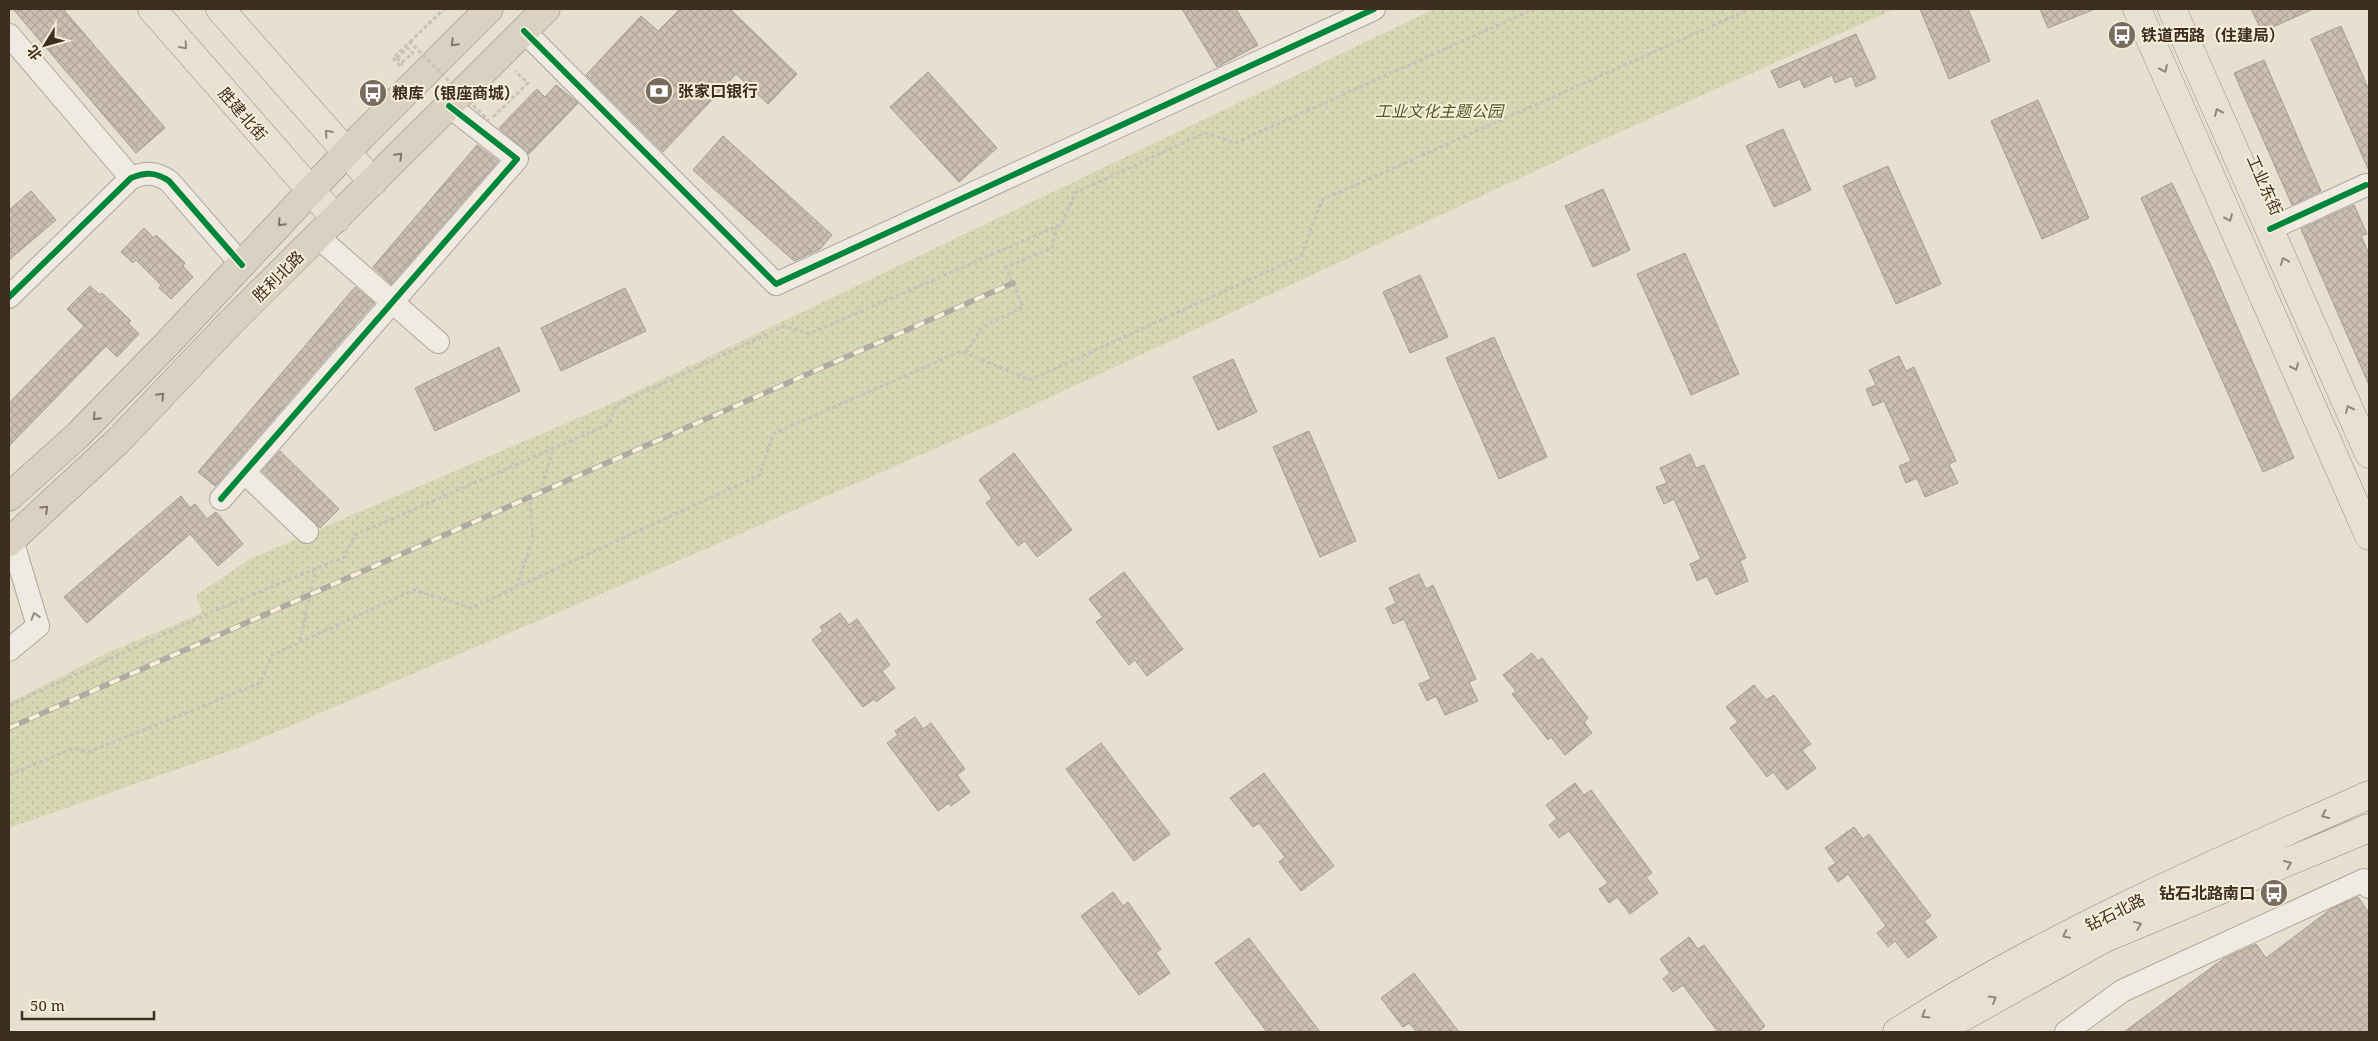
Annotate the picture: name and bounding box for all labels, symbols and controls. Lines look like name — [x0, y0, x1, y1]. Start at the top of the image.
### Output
north arrow — [20, 20, 70, 70]
bus stop icon: 铁道西路（住建局） — [2107, 20, 2137, 50]
place label: 铁道西路（住建局） — [2141, 24, 2285, 46]
one-way arrow — [451, 38, 460, 47]
one-way arrow — [178, 40, 187, 49]
text: 北 — [22, 42, 46, 64]
one-way arrow — [2157, 64, 2168, 73]
bank icon: 张家口银行 — [644, 76, 674, 106]
bus stop icon: 粮库（银座商城） — [358, 78, 388, 108]
place label: 张家口银行 — [678, 80, 758, 102]
place label: 粮库（银座商城） — [392, 82, 520, 104]
street label: 胜建北街 — [214, 83, 272, 145]
park label: 工业文化主题公园 — [1375, 100, 1505, 122]
one-way arrow — [2213, 108, 2224, 117]
one-way arrow — [325, 129, 334, 138]
street label: 工业东街 — [2242, 151, 2288, 219]
one-way arrow — [393, 153, 402, 162]
one-way arrow — [2223, 213, 2234, 222]
one-way arrow — [278, 218, 287, 227]
street label: 胜利北路 — [248, 246, 308, 306]
one-way arrow — [2279, 257, 2290, 266]
one-way arrow — [2288, 362, 2299, 371]
one-way arrow — [155, 393, 164, 402]
one-way arrow — [2345, 405, 2356, 414]
one-way arrow — [93, 411, 102, 420]
one-way arrow — [39, 506, 48, 515]
one-way arrow — [31, 612, 41, 620]
one-way arrow — [2321, 808, 2330, 819]
one-way arrow — [2283, 859, 2292, 870]
bus stop icon: 钻石北路南口 — [2259, 878, 2289, 908]
place label: 钻石北路南口 — [2159, 882, 2255, 904]
street label: 钻石北路 — [2081, 888, 2149, 936]
one-way arrow — [2133, 921, 2142, 931]
one-way arrow — [2062, 929, 2071, 939]
scale bar — [22, 988, 155, 1020]
text: 50 m — [30, 995, 65, 1015]
one-way arrow — [1988, 995, 1997, 1005]
one-way arrow — [1921, 1008, 1930, 1018]

